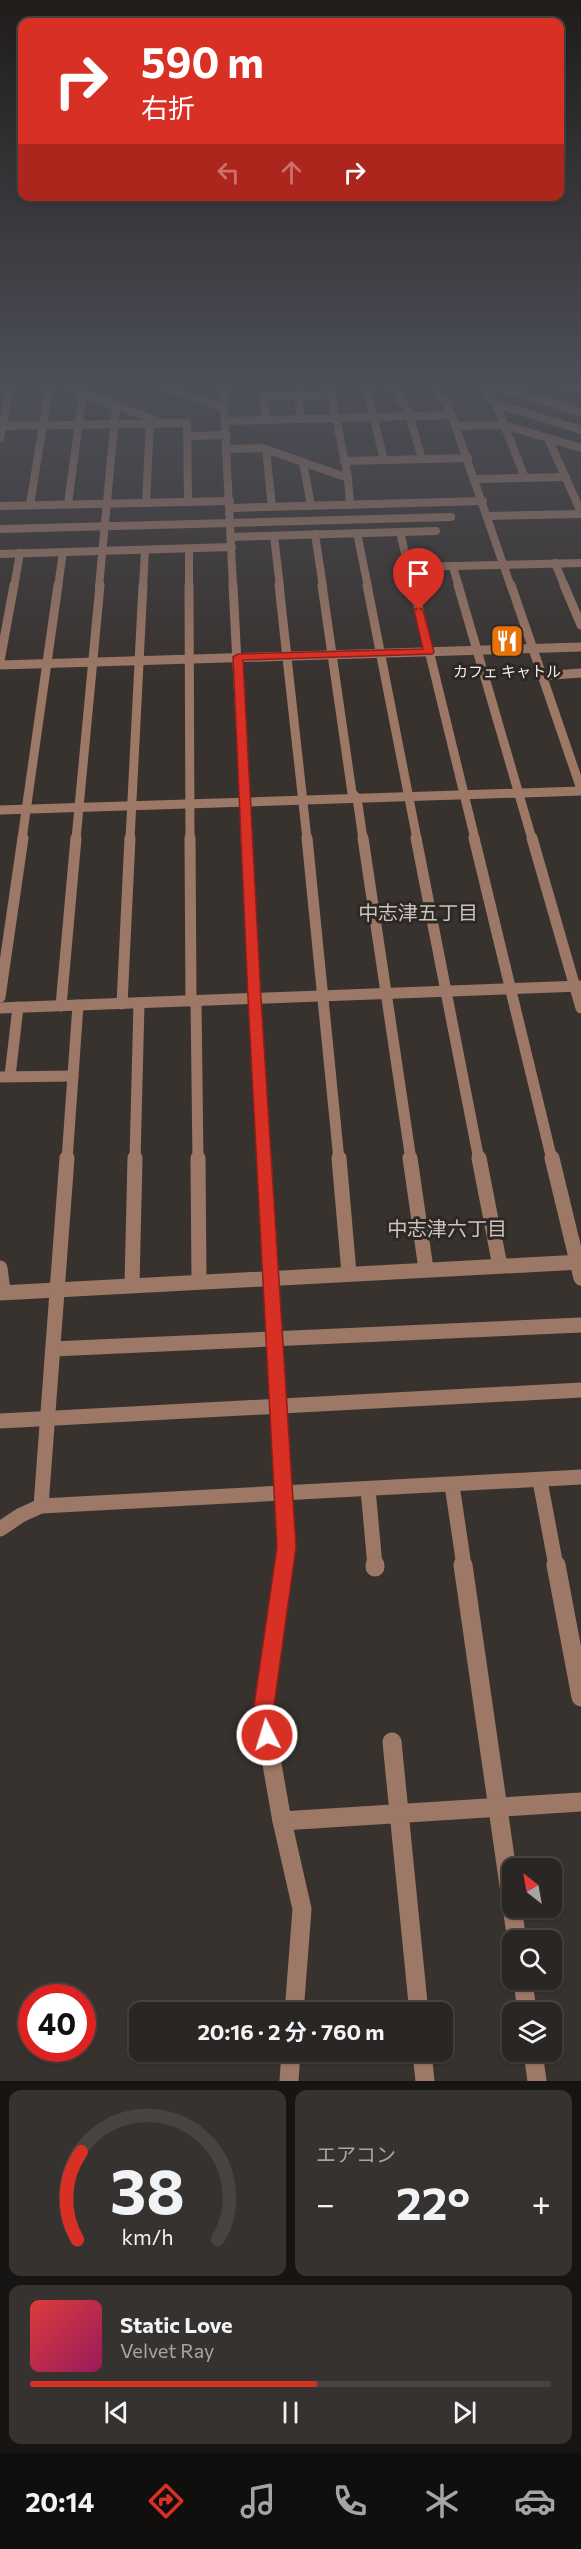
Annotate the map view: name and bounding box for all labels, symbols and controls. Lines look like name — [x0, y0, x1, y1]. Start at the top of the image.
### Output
text: 590 m — [141, 35, 264, 87]
icon: right — [42, 42, 120, 120]
text: 右折 — [141, 91, 195, 124]
icon: left — [212, 156, 245, 189]
icon: ahead — [275, 156, 308, 189]
icon: right — [338, 156, 371, 189]
pin — [393, 548, 444, 610]
icon: arrive — [402, 557, 435, 590]
restaurant icon: カフェ キャトル — [489, 623, 525, 659]
place label: カフェ キャトル — [453, 662, 561, 680]
district label: 中志津五丁目 — [358, 900, 478, 924]
district label: 中志津六丁目 — [387, 1216, 507, 1240]
position arrow — [235, 1703, 299, 1767]
north arrow — [502, 1858, 562, 1918]
map controls — [502, 1858, 562, 2062]
button: search — [502, 1930, 562, 1990]
speed limit sign: 40 — [18, 1984, 96, 2062]
button: layers — [502, 2002, 562, 2062]
text: 20:16 · 2 分 · 760 m — [197, 2018, 385, 2045]
text: エアコン — [316, 2142, 396, 2166]
text: 38 — [110, 2151, 185, 2227]
text: 22° — [396, 2174, 470, 2229]
text: − — [316, 2182, 335, 2223]
text: + — [532, 2182, 551, 2223]
text: km/h — [121, 2223, 174, 2249]
text: Static Love — [120, 2311, 233, 2338]
text: Velvet Ray — [120, 2338, 214, 2362]
icon: previous — [100, 2396, 133, 2429]
icon: pause — [274, 2396, 307, 2429]
icon: next — [448, 2396, 481, 2429]
icon: directions — [145, 2480, 187, 2522]
icon: music — [237, 2480, 279, 2522]
icon: phone — [329, 2480, 371, 2522]
icon: climate — [421, 2480, 463, 2522]
icon: car — [514, 2480, 556, 2522]
text: 20:14 — [25, 2485, 94, 2518]

